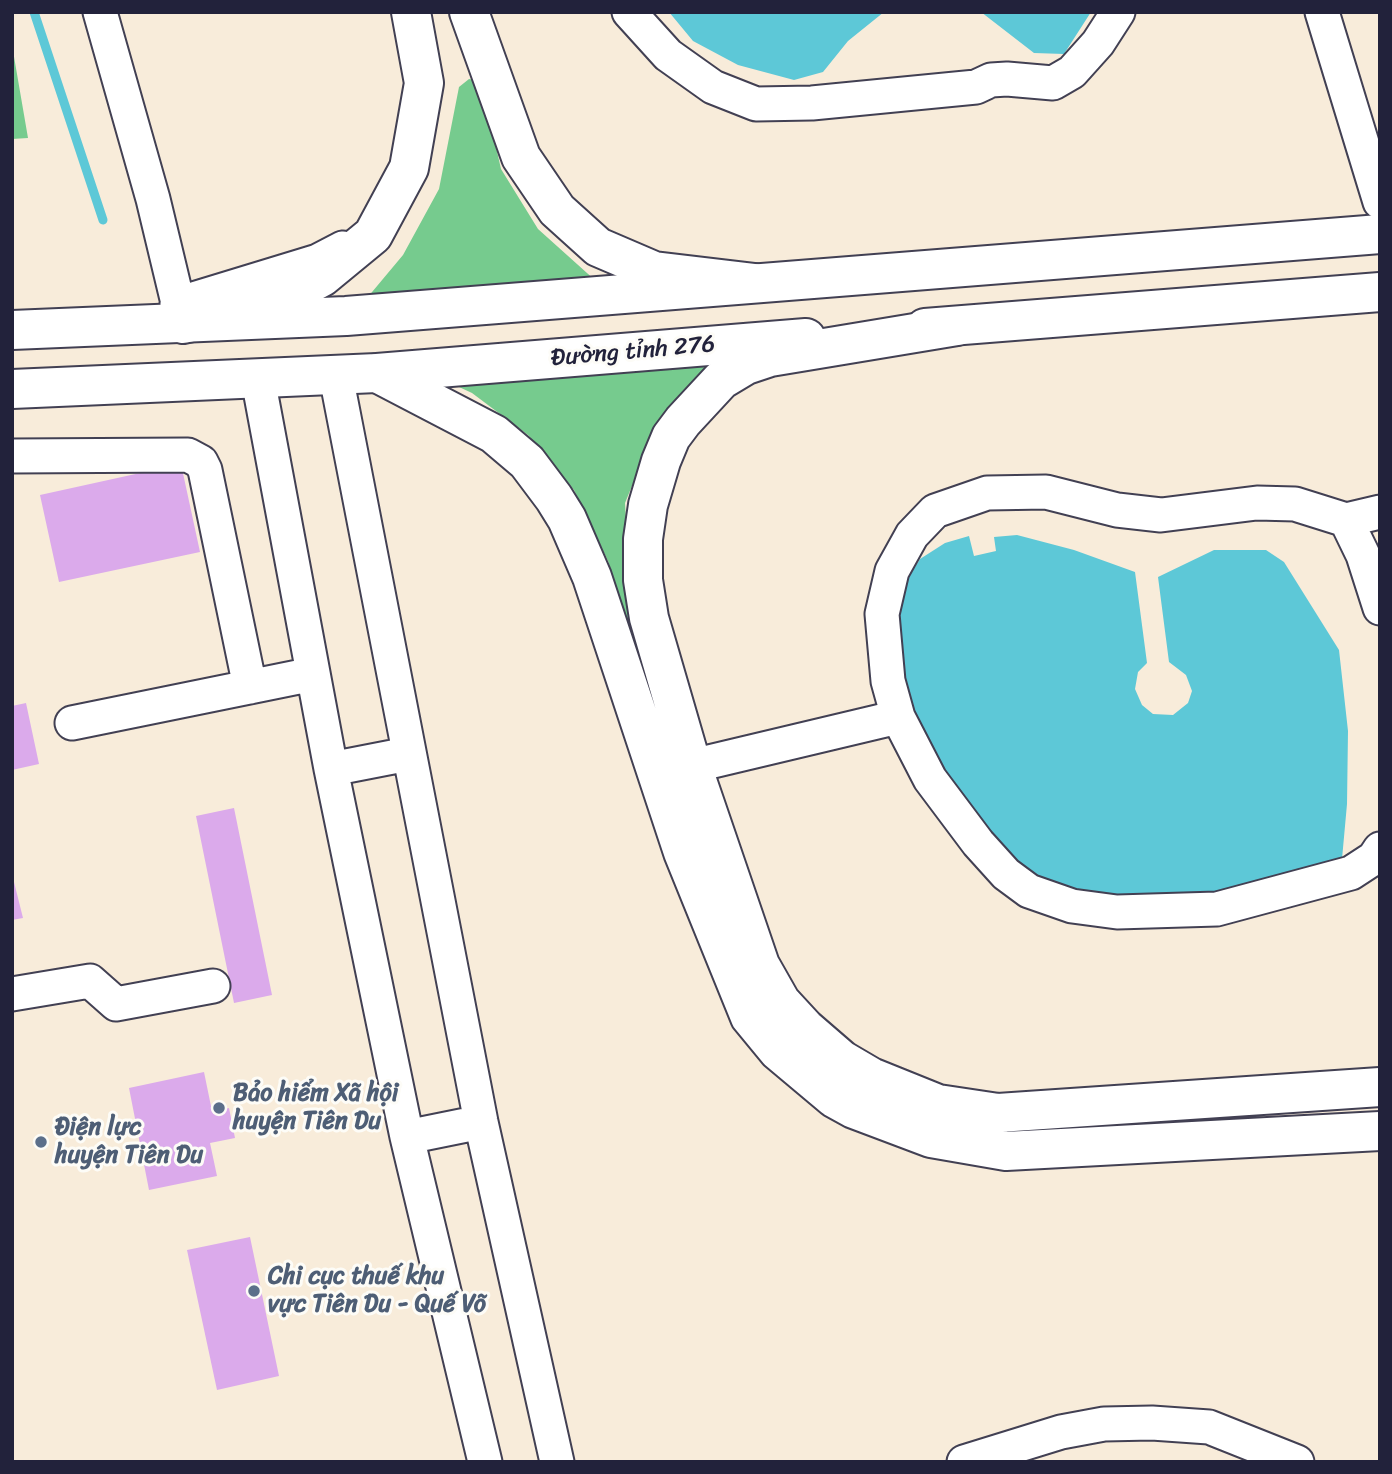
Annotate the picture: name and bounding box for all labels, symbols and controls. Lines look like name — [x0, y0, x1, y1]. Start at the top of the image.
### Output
street label: Đường tỉnh 276 — [550, 330, 716, 374]
place label: Bảo hiểm Xã hội huyện Tiên Du — [233, 1080, 398, 1136]
marker: Bảo hiểm Xã hội huyện Tiên Du — [211, 1100, 227, 1116]
place label: Điện lực huyện Tiên Du — [55, 1114, 203, 1170]
marker: Điện lực huyện Tiên Du — [33, 1134, 49, 1150]
place label: Chi cục thuế khu vực Tiên Du - Quế Võ — [268, 1263, 486, 1319]
marker: Chi cục thuế khu vực Tiên Du - Quế Võ — [246, 1283, 262, 1299]

